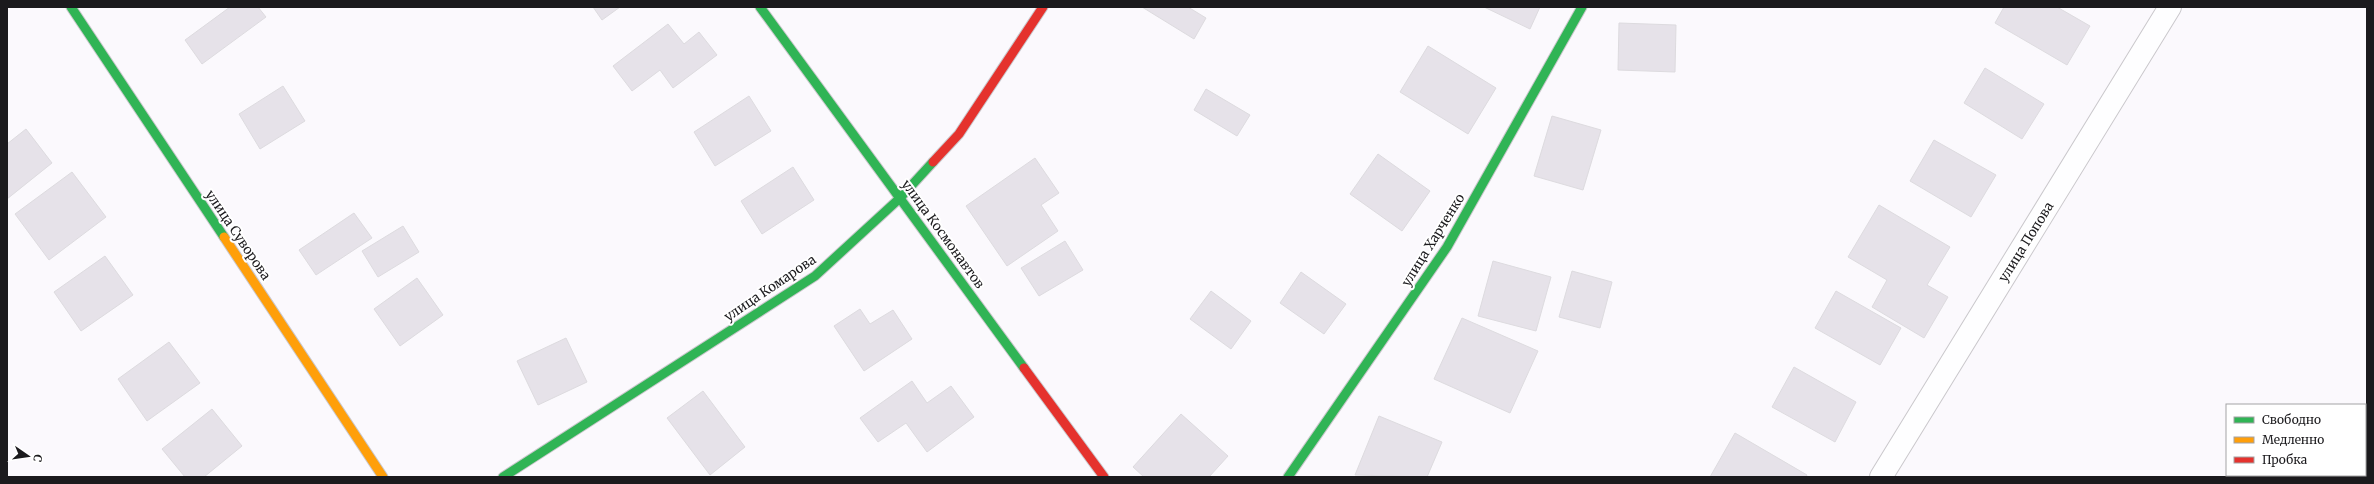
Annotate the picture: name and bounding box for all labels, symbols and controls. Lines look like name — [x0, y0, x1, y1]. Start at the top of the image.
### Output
street label: улица Космонавтов — [898, 176, 988, 292]
street label: улица Суворова — [202, 187, 274, 283]
street label: улица Харченко — [1398, 190, 1469, 290]
street label: улица Попова — [1995, 199, 2057, 285]
street label: улица Комарова — [721, 251, 819, 325]
legend — [2226, 404, 2366, 476]
text: Свободно — [2262, 412, 2321, 427]
text: Медленно — [2262, 432, 2324, 447]
north arrow — [8, 436, 48, 476]
text: Пробка — [2262, 452, 2308, 467]
text: С — [30, 453, 45, 463]

